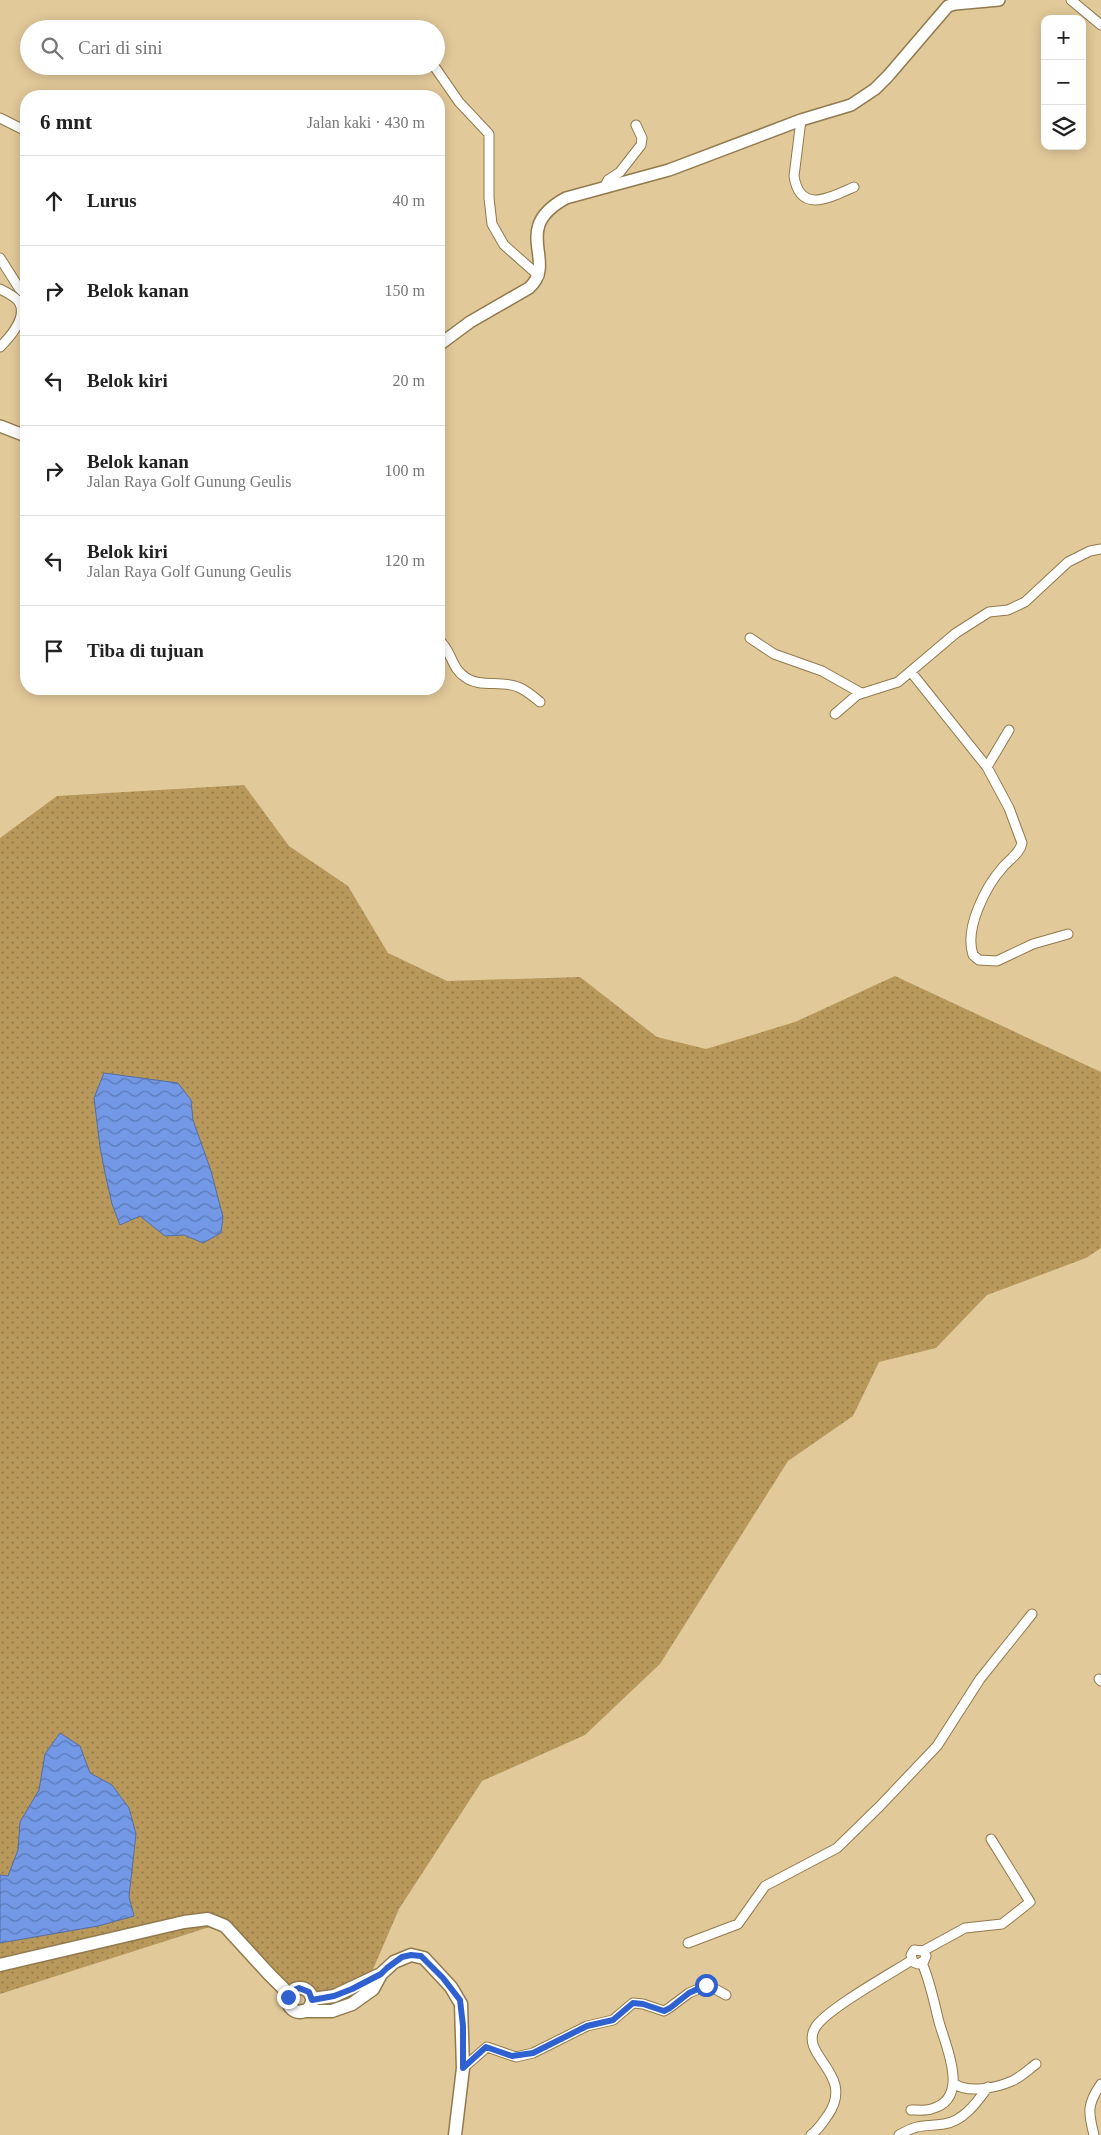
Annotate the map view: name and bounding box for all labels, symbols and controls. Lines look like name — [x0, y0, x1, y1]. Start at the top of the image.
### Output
map controls — [1041, 15, 1086, 150]
button: + — [1041, 15, 1086, 60]
search box — [20, 20, 445, 75]
icon: search — [38, 34, 66, 62]
text: Cari di sini — [78, 37, 162, 58]
button: − — [1041, 60, 1086, 105]
button: layers — [1041, 105, 1086, 150]
text: 6 mnt — [40, 110, 92, 134]
text: Jalan kaki · 430 m — [307, 114, 425, 131]
icon: ahead — [40, 187, 68, 215]
text: Lurus — [87, 190, 137, 211]
text: 40 m — [393, 192, 425, 209]
icon: right — [40, 277, 68, 305]
text: Belok kanan — [87, 280, 189, 301]
text: 150 m — [385, 282, 425, 299]
icon: left — [40, 367, 68, 395]
text: Belok kiri — [87, 370, 168, 391]
text: 20 m — [393, 372, 425, 389]
text: Belok kanan — [87, 451, 189, 472]
icon: right — [40, 457, 68, 485]
text: 100 m — [385, 462, 425, 479]
text: Jalan Raya Golf Gunung Geulis — [87, 473, 291, 490]
text: Belok kiri — [87, 541, 168, 562]
icon: left — [40, 547, 68, 575]
text: 120 m — [385, 552, 425, 569]
text: Jalan Raya Golf Gunung Geulis — [87, 563, 291, 580]
icon: arrive — [40, 637, 68, 665]
text: Tiba di tujuan — [87, 640, 204, 661]
route start — [695, 1974, 718, 1997]
route end — [277, 1986, 300, 2009]

